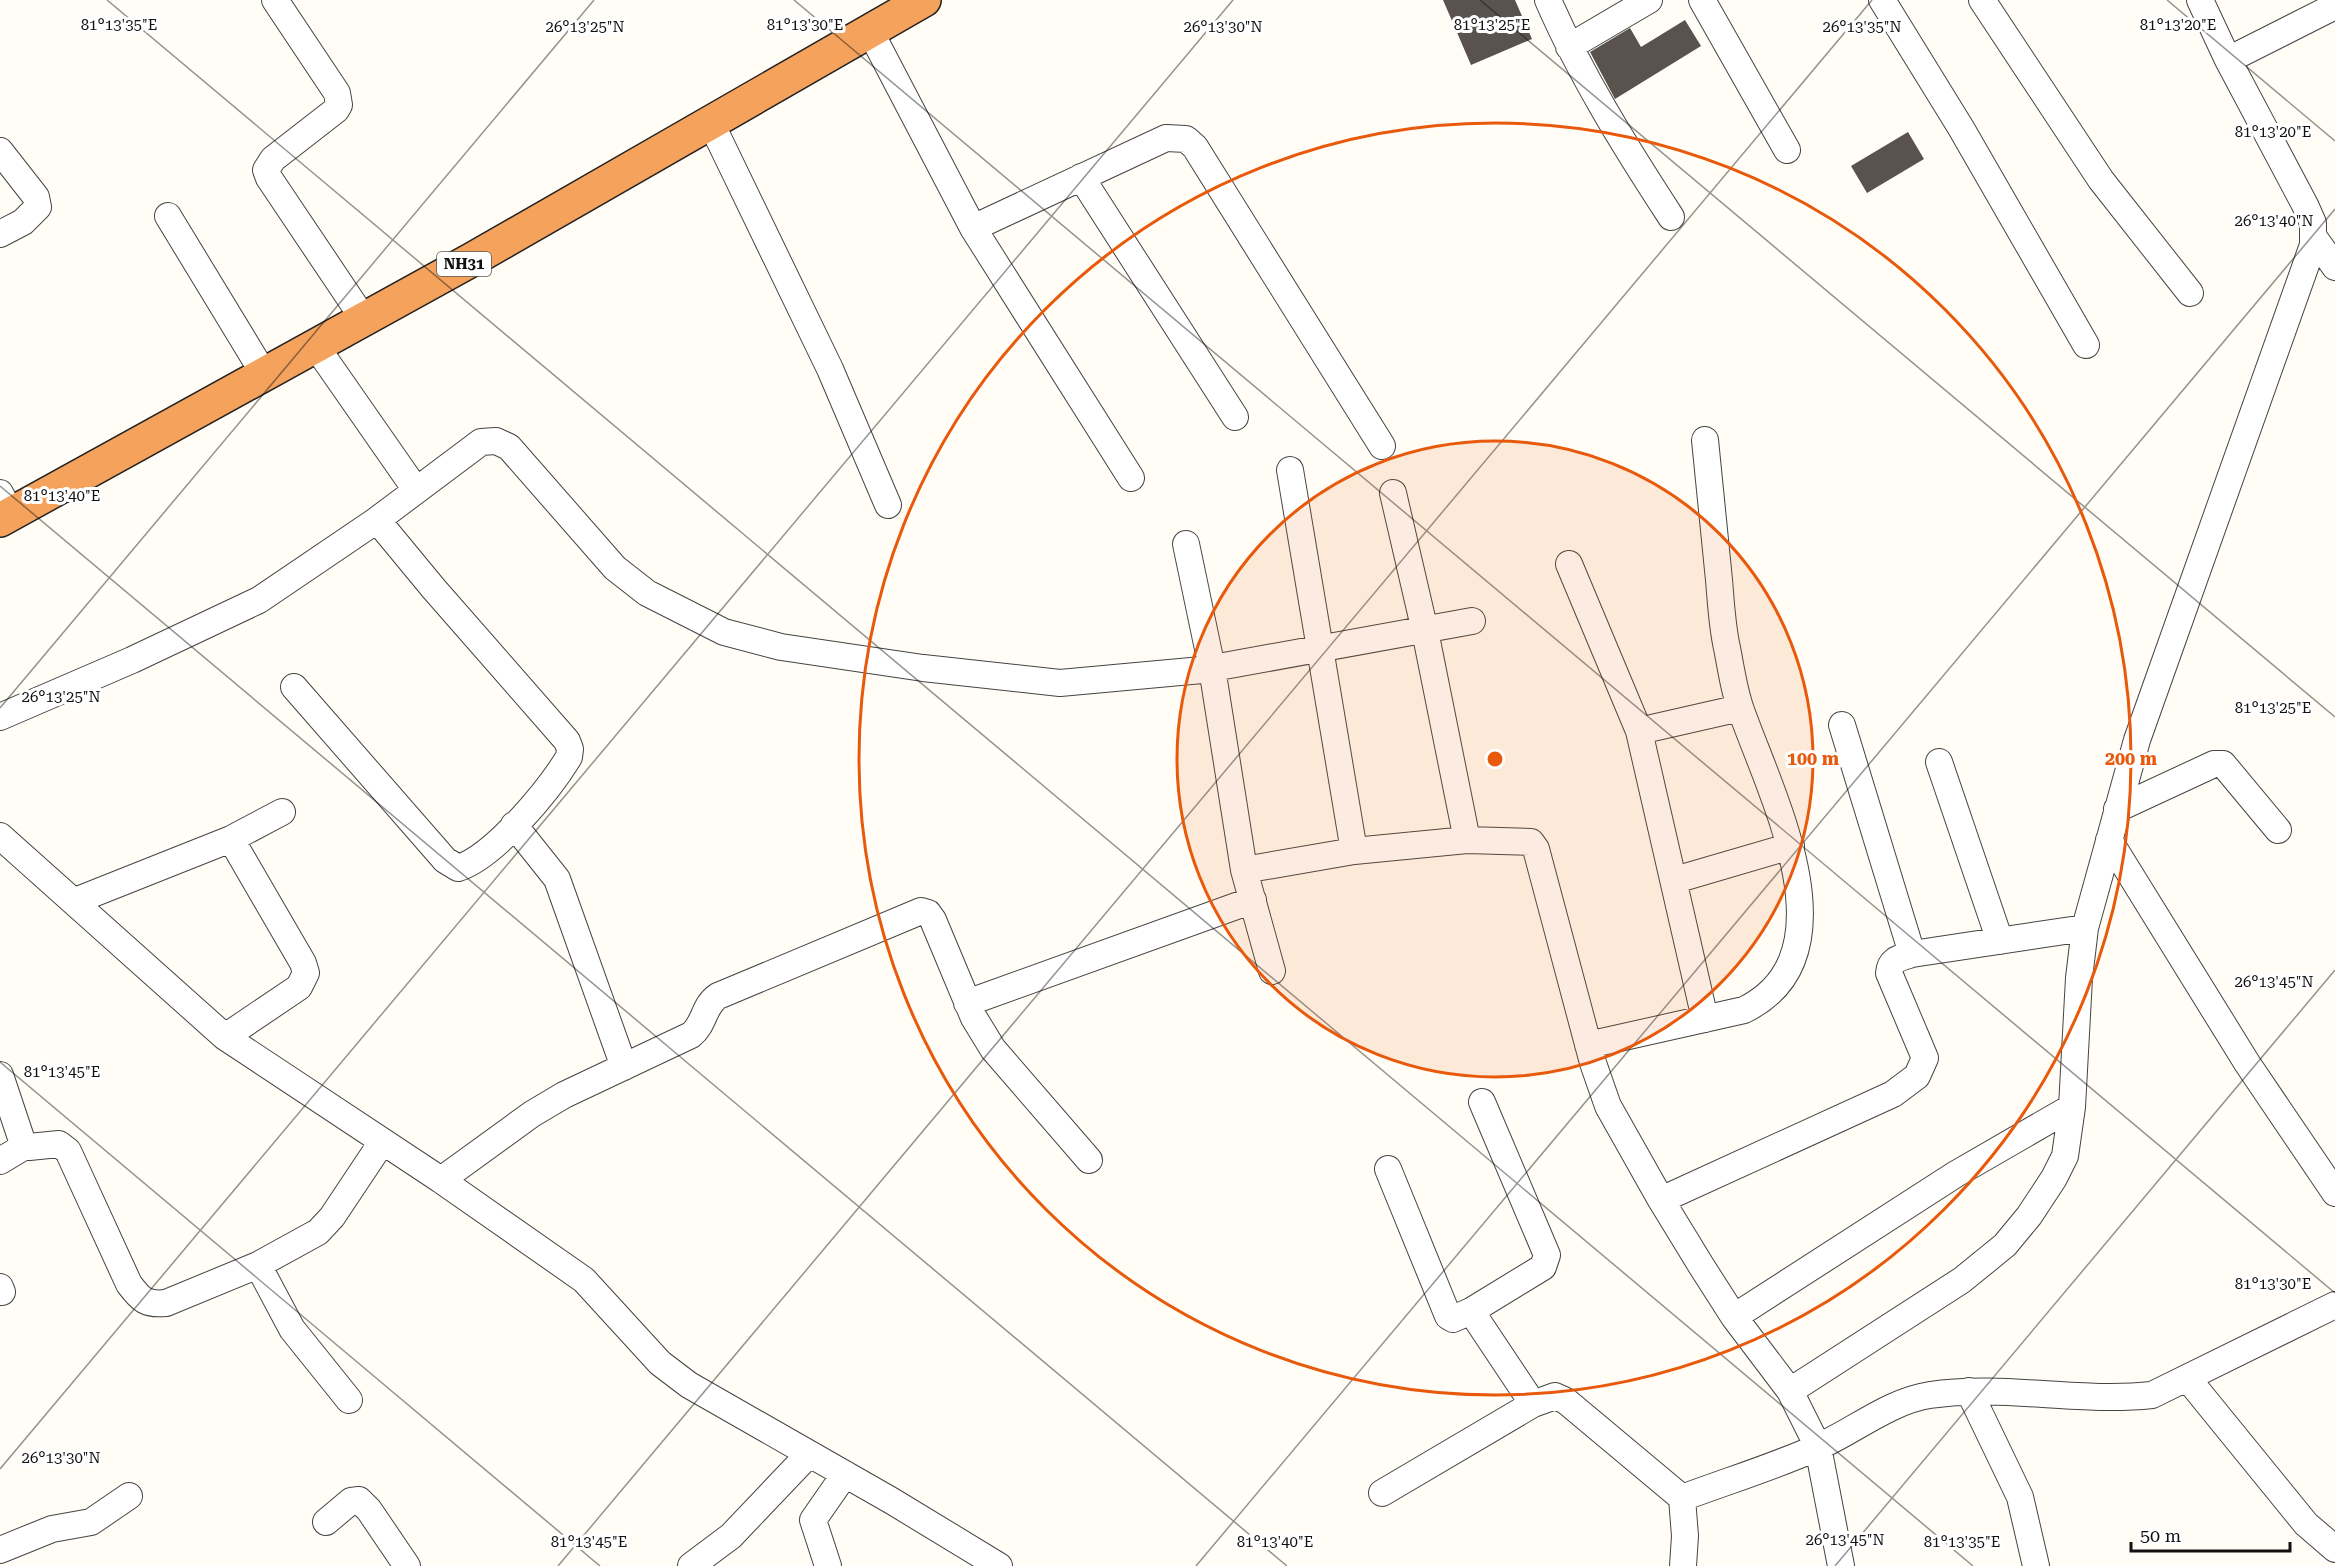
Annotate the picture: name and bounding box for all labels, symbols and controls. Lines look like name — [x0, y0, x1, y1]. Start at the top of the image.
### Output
text: 81°13'35"E — [81, 16, 157, 34]
text: 81°13'30"E — [767, 16, 843, 34]
text: 81°13'25"E — [1454, 16, 1530, 34]
text: 81°13'20"E — [2140, 16, 2216, 34]
text: 26°13'25"N — [545, 18, 625, 36]
text: 26°13'30"N — [1183, 18, 1263, 36]
text: 26°13'35"N — [1822, 18, 1902, 36]
text: 81°13'20"E — [2235, 123, 2311, 141]
text: 26°13'40"N — [2234, 212, 2314, 230]
road number: NH31 — [437, 252, 491, 276]
text: 81°13'40"E — [24, 487, 100, 505]
text: 26°13'25"N — [21, 688, 101, 706]
text: 81°13'25"E — [2235, 699, 2311, 717]
text: 100 m — [1787, 748, 1840, 769]
text: 200 m — [2105, 748, 2158, 769]
centre of rings — [1485, 749, 1505, 769]
text: 26°13'45"N — [2234, 973, 2314, 991]
text: 81°13'45"E — [24, 1063, 100, 1081]
text: 81°13'30"E — [2235, 1275, 2311, 1293]
text: 26°13'30"N — [21, 1449, 101, 1467]
scale bar — [2131, 1515, 2290, 1553]
text: 50 m — [2140, 1525, 2181, 1546]
text: 26°13'45"N — [1805, 1531, 1885, 1549]
text: 81°13'45"E — [551, 1533, 627, 1551]
text: 81°13'40"E — [1237, 1533, 1313, 1551]
text: 81°13'35"E — [1924, 1533, 2000, 1551]

